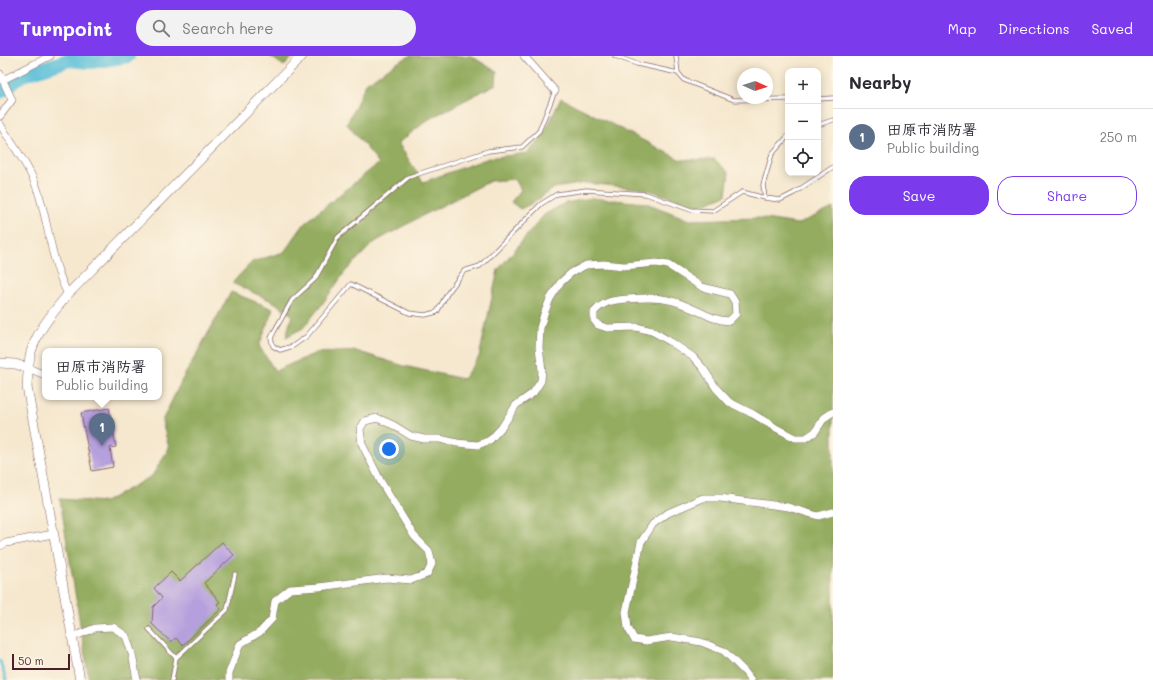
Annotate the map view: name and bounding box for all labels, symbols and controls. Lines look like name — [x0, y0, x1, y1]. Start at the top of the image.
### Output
search box — [136, 10, 416, 46]
text: Turnpoint — [20, 16, 112, 41]
icon: search — [150, 17, 172, 39]
text: Search here — [182, 18, 273, 38]
text: Map — [948, 19, 976, 38]
text: Directions — [998, 19, 1069, 38]
text: Saved — [1091, 19, 1133, 38]
north arrow — [737, 68, 773, 104]
map controls — [785, 68, 821, 176]
button: + — [785, 68, 821, 104]
text: Nearby — [849, 71, 911, 93]
button: − — [785, 104, 821, 140]
text: 田原市消防署 — [887, 119, 977, 139]
text: 1 — [859, 128, 865, 145]
text: 250 m — [1100, 128, 1137, 145]
text: Public building — [887, 139, 979, 156]
button: locate — [785, 140, 821, 176]
button: Save — [849, 176, 989, 215]
button: Share — [997, 176, 1137, 215]
popup — [42, 348, 162, 400]
text: 田原市消防署 — [56, 356, 146, 376]
text: Public building — [56, 376, 148, 393]
pin: 1 — [89, 413, 115, 446]
your location — [379, 439, 399, 459]
scale bar — [12, 652, 70, 671]
text: 50 m — [18, 653, 44, 668]

